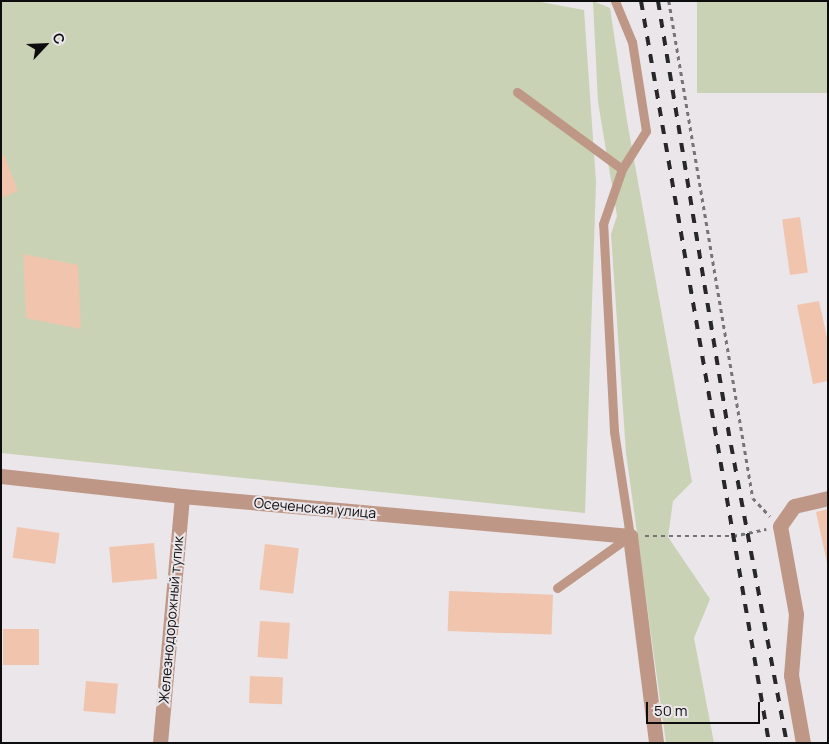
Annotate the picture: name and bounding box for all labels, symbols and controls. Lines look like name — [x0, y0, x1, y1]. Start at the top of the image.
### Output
north arrow — [20, 20, 70, 70]
text: С — [48, 30, 70, 47]
street label: Осеченская улица — [253, 494, 377, 522]
street label: Железнодорожный тупик — [155, 535, 187, 705]
scale bar — [649, 692, 763, 724]
text: 50 m — [654, 700, 688, 721]

